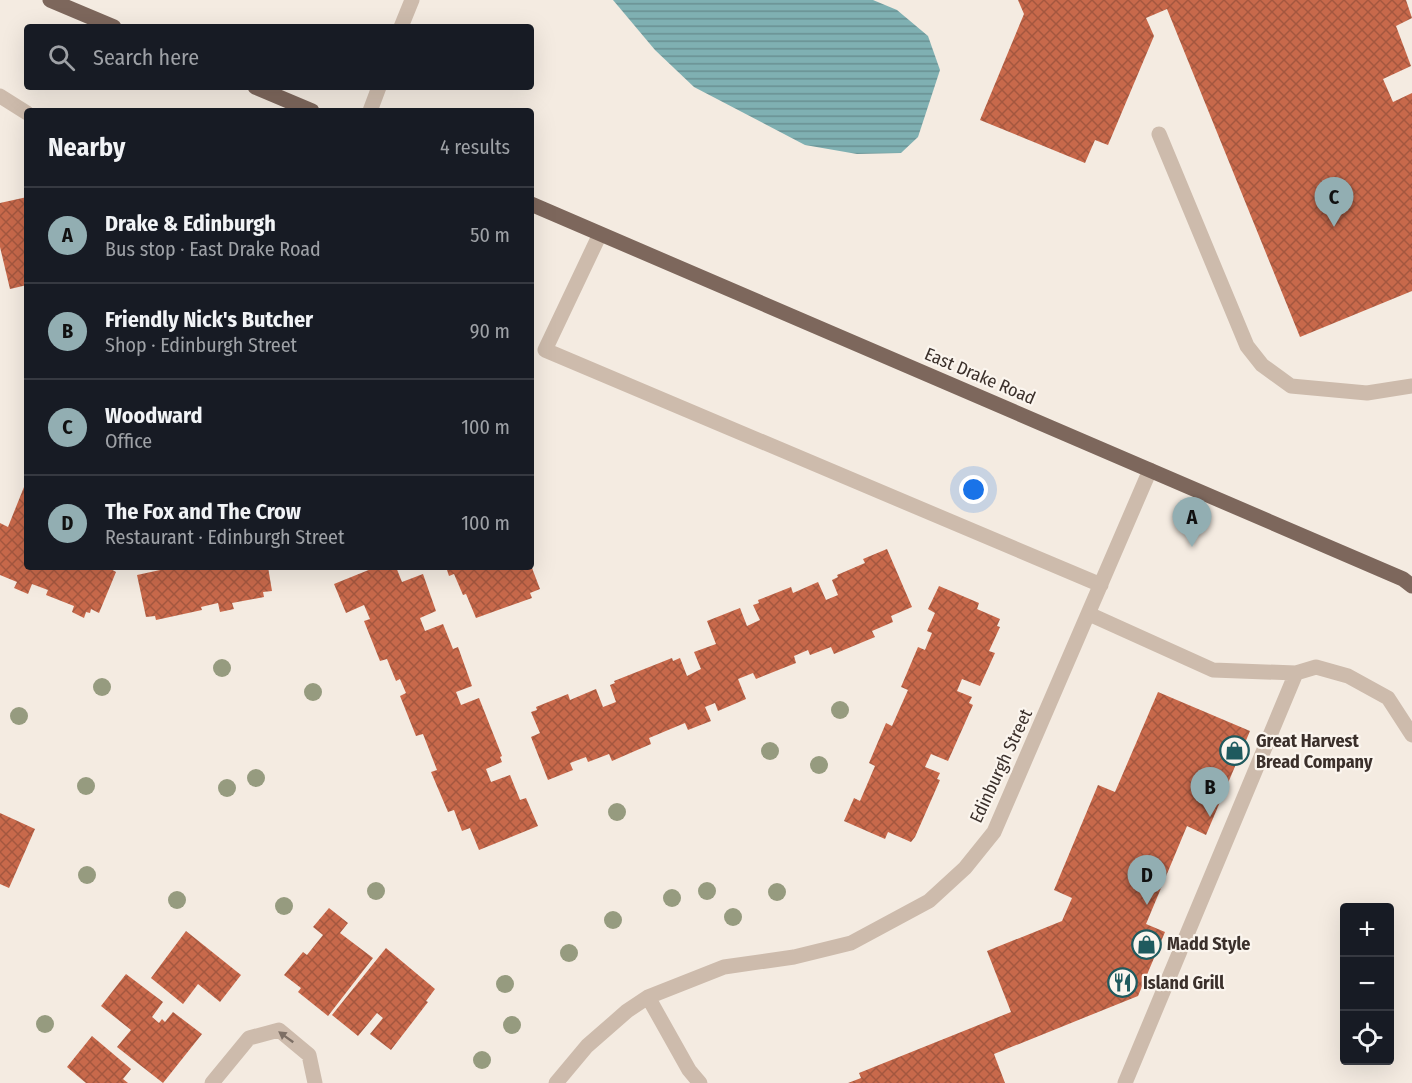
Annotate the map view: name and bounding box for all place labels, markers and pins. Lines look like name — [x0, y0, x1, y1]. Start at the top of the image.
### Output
pin: C — [1314, 178, 1354, 227]
pin: A — [1172, 498, 1212, 547]
place label: Great Harvest Bread Company — [1256, 730, 1373, 773]
shop icon: Great Harvest Bread Company — [1219, 735, 1251, 767]
pin: B — [1190, 768, 1230, 817]
pin: D — [1128, 856, 1166, 905]
shop icon: Madd Style — [1130, 928, 1162, 960]
place label: Madd Style — [1167, 933, 1250, 955]
restaurant icon: Island Grill — [1106, 967, 1138, 999]
place label: Island Grill — [1143, 972, 1224, 994]

